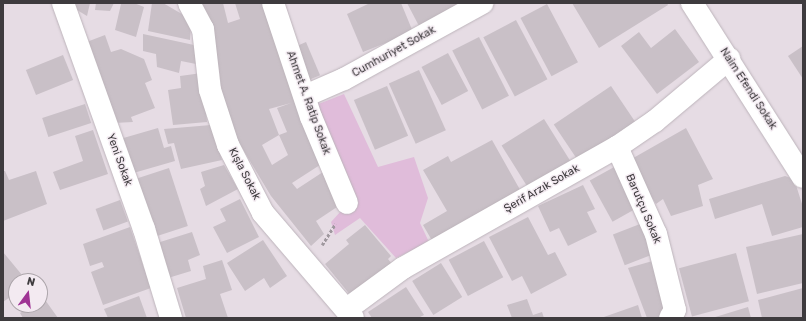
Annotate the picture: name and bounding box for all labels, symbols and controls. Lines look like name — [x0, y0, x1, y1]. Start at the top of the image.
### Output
street label: Cumhuriyet Sokak — [350, 24, 438, 80]
street label: Naim Efendi Sokak — [717, 46, 779, 132]
street label: Ahmet A. Ratip Sokak — [283, 49, 333, 157]
street label: Yeni Sokak — [103, 132, 135, 188]
street label: Kışla Sokak — [225, 146, 263, 202]
street label: Şerif Arzık Sokak — [502, 162, 582, 216]
street label: Barutçu Sokak — [622, 172, 664, 246]
north arrow — [8, 273, 48, 313]
text: N — [25, 275, 36, 289]

